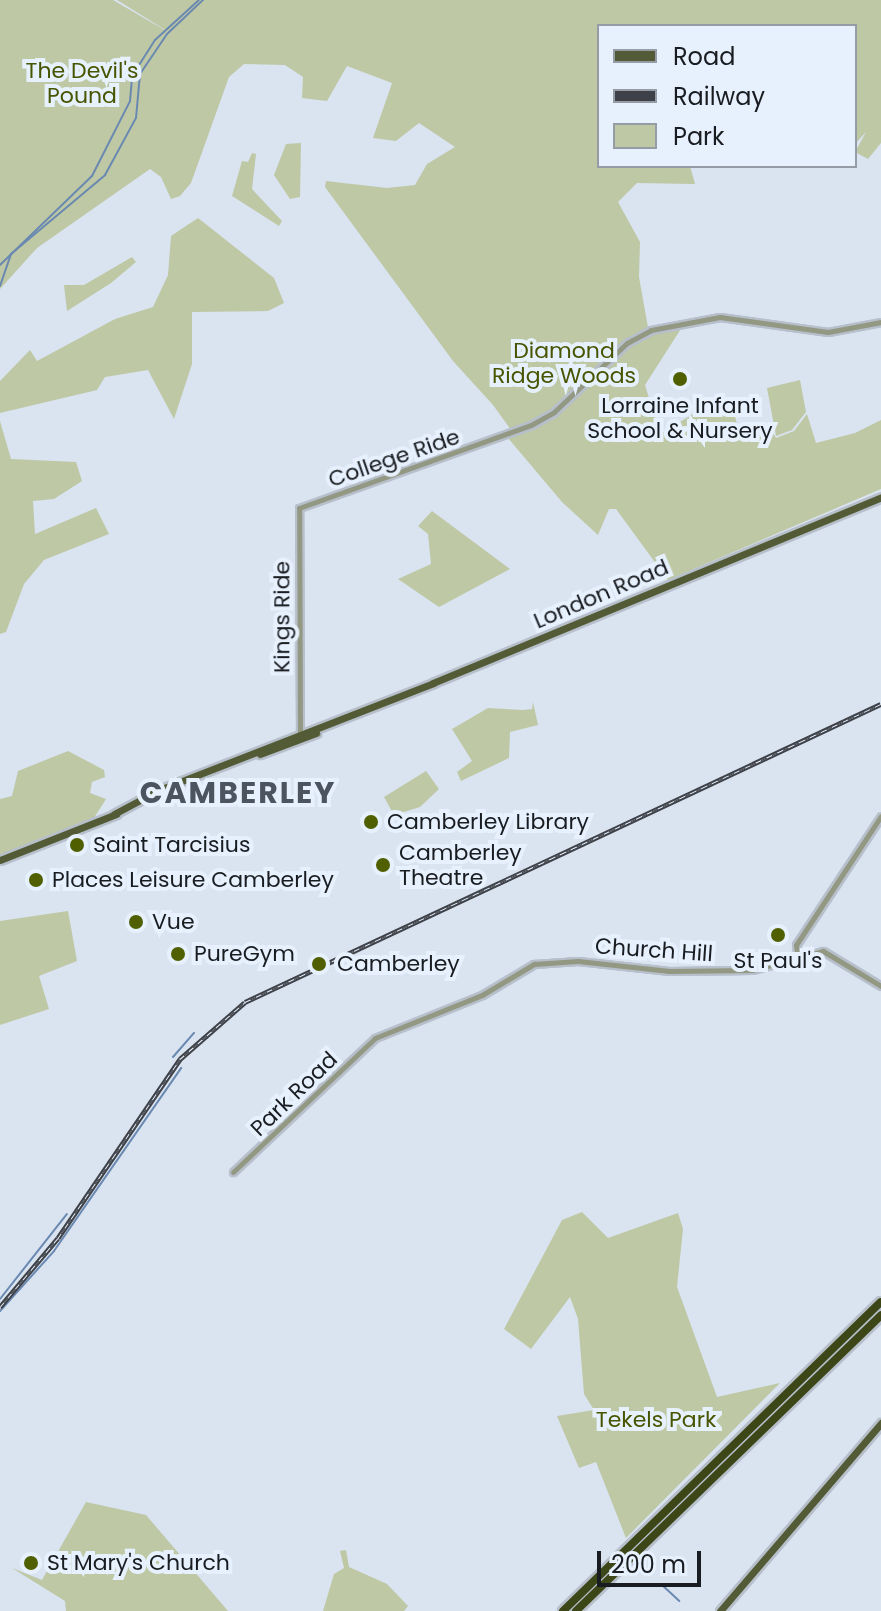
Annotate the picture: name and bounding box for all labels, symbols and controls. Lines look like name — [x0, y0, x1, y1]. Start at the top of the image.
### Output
legend — [597, 24, 857, 168]
text: Road — [673, 40, 735, 73]
park label: The Devil's Pound — [26, 57, 138, 108]
text: Railway — [673, 80, 765, 113]
text: Park — [673, 120, 724, 153]
park label: Diamond Ridge Woods — [492, 337, 636, 388]
marker: Lorraine Infant School & Nursery — [671, 370, 689, 388]
place label: Lorraine Infant School & Nursery — [587, 392, 773, 444]
street label: College Ride — [325, 423, 463, 493]
street label: London Road — [530, 554, 672, 634]
street label: Kings Ride — [269, 561, 295, 673]
district label: CAMBERLEY — [140, 775, 336, 811]
place label: Camberley Library — [387, 809, 589, 835]
marker: Camberley Library — [362, 813, 380, 831]
place label: Saint Tarcisius — [93, 832, 250, 858]
marker: Saint Tarcisius — [68, 836, 86, 854]
place label: Camberley Theatre — [399, 839, 522, 890]
marker: Camberley Theatre — [374, 856, 392, 874]
place label: Places Leisure Camberley — [52, 867, 334, 893]
marker: Places Leisure Camberley — [27, 871, 45, 889]
place label: Vue — [152, 909, 195, 935]
marker: Vue — [127, 913, 145, 931]
marker: St Paul's — [769, 926, 787, 944]
street label: Church Hill — [594, 933, 714, 967]
place label: PureGym — [194, 941, 295, 967]
marker: PureGym — [169, 945, 187, 963]
place label: St Paul's — [734, 948, 822, 974]
place label: Camberley — [337, 951, 460, 977]
marker: Camberley — [308, 953, 330, 975]
street label: Park Road — [245, 1046, 343, 1142]
park label: Tekels Park — [596, 1407, 716, 1433]
scale bar — [601, 1535, 705, 1585]
text: 200 m — [611, 1548, 686, 1581]
place label: St Mary's Church — [47, 1550, 230, 1576]
marker: St Mary's Church — [22, 1554, 40, 1572]

